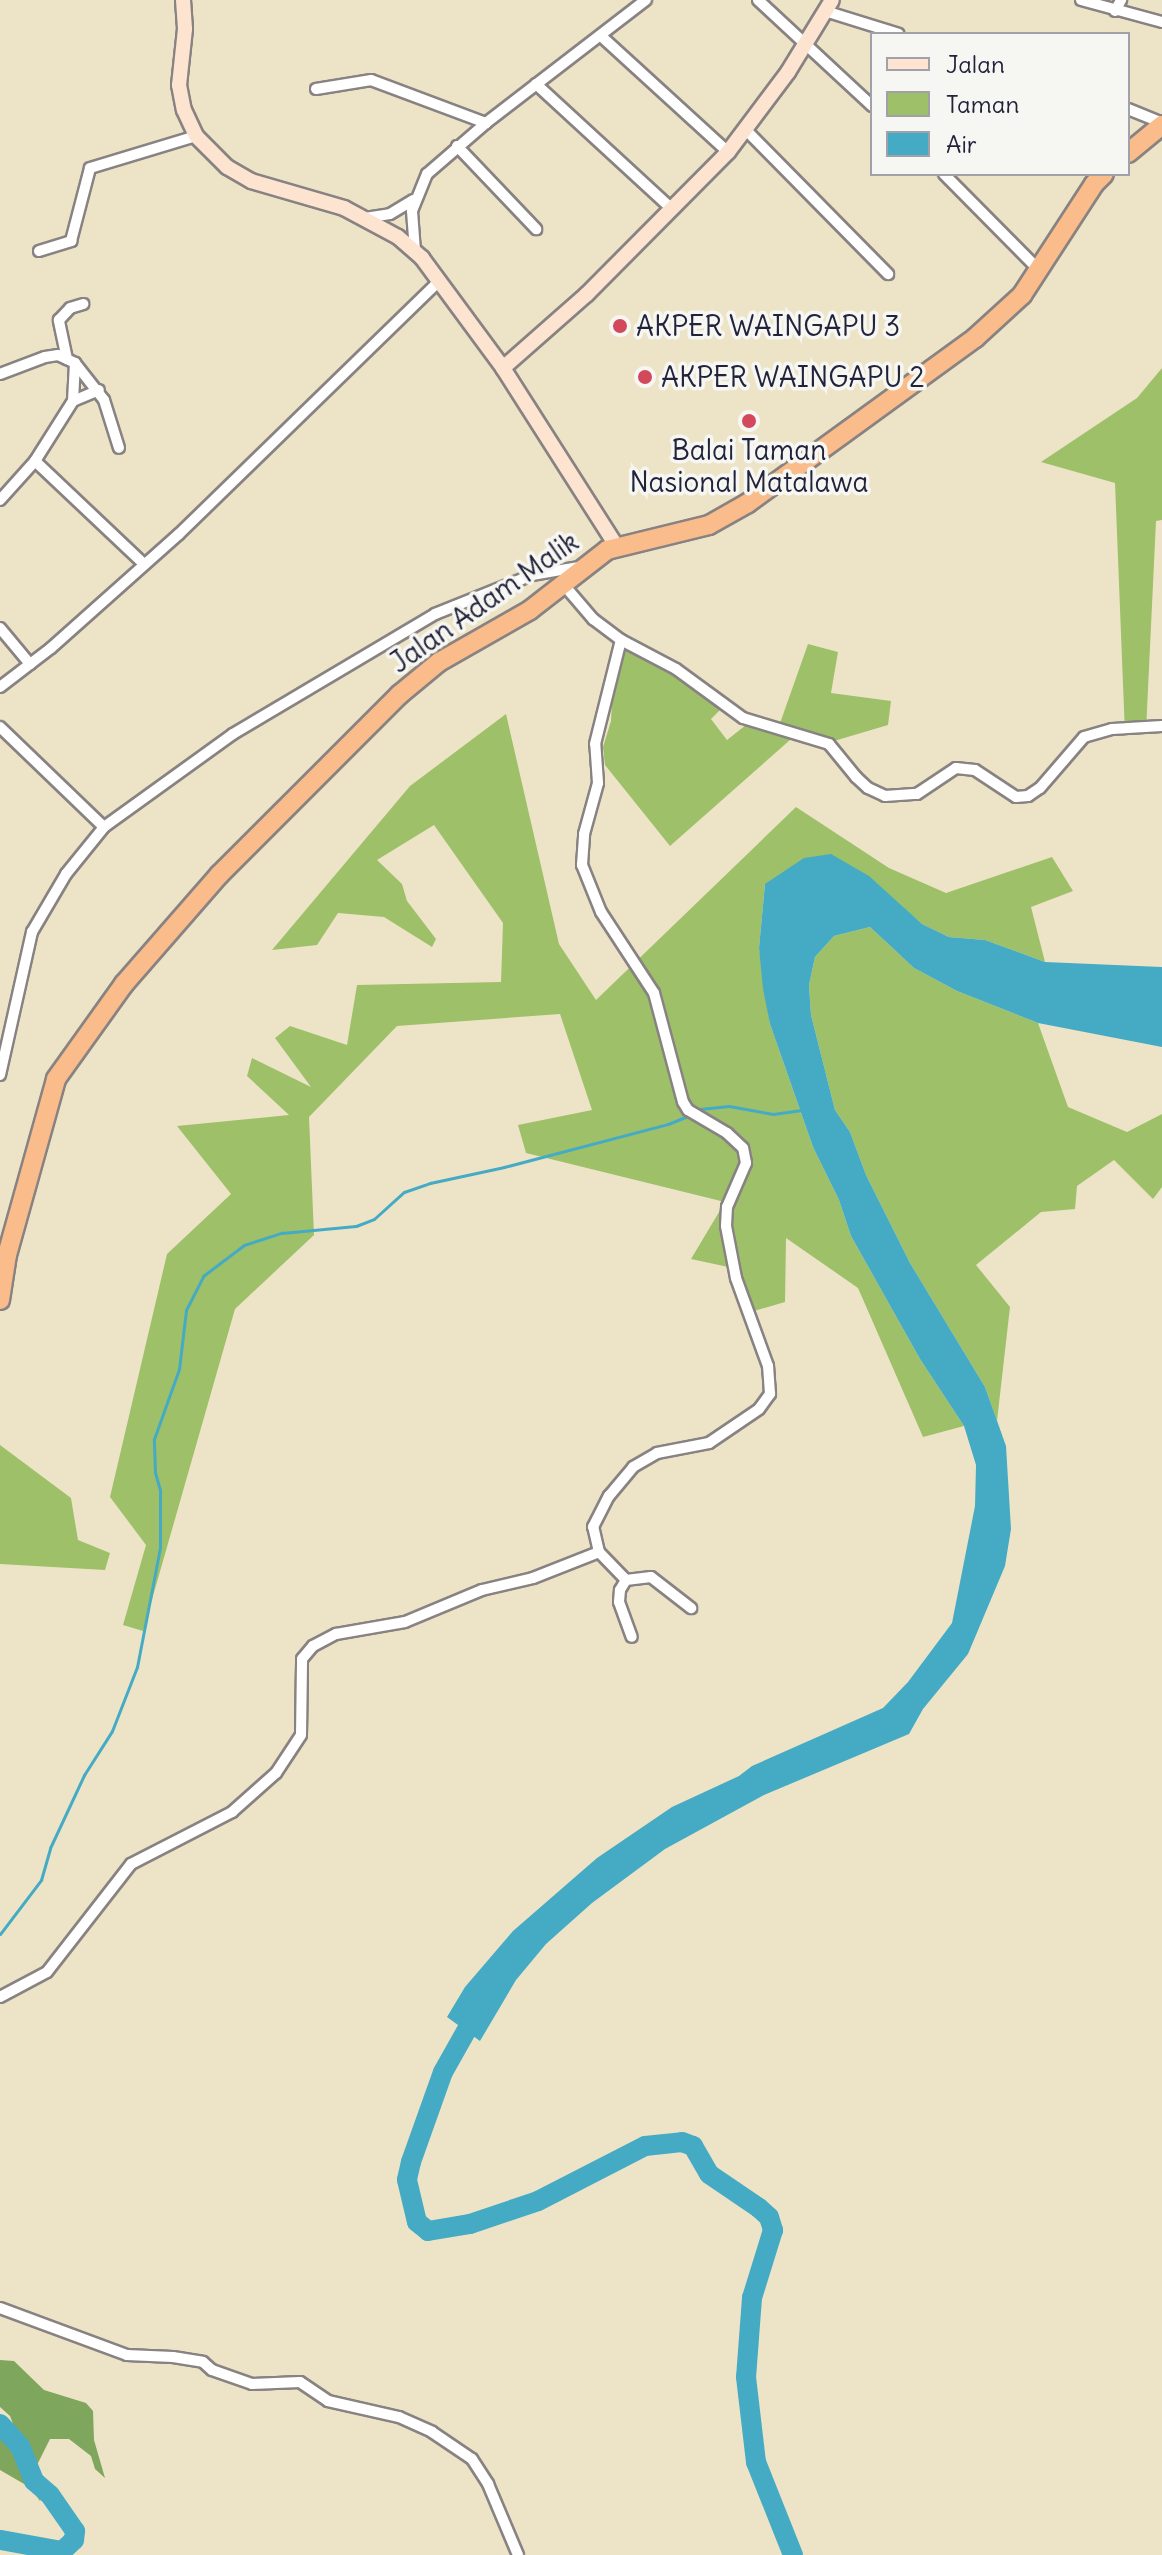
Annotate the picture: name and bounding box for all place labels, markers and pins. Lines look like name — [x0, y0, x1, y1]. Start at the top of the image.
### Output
place label: AKPER WAINGAPU 3 — [636, 309, 900, 343]
marker: AKPER WAINGAPU 3 — [611, 317, 629, 335]
place label: AKPER WAINGAPU 2 — [661, 360, 925, 394]
marker: AKPER WAINGAPU 2 — [636, 368, 654, 386]
marker: Balai Taman Nasional Matalawa — [740, 412, 758, 430]
place label: Balai Taman Nasional Matalawa — [629, 433, 869, 499]

